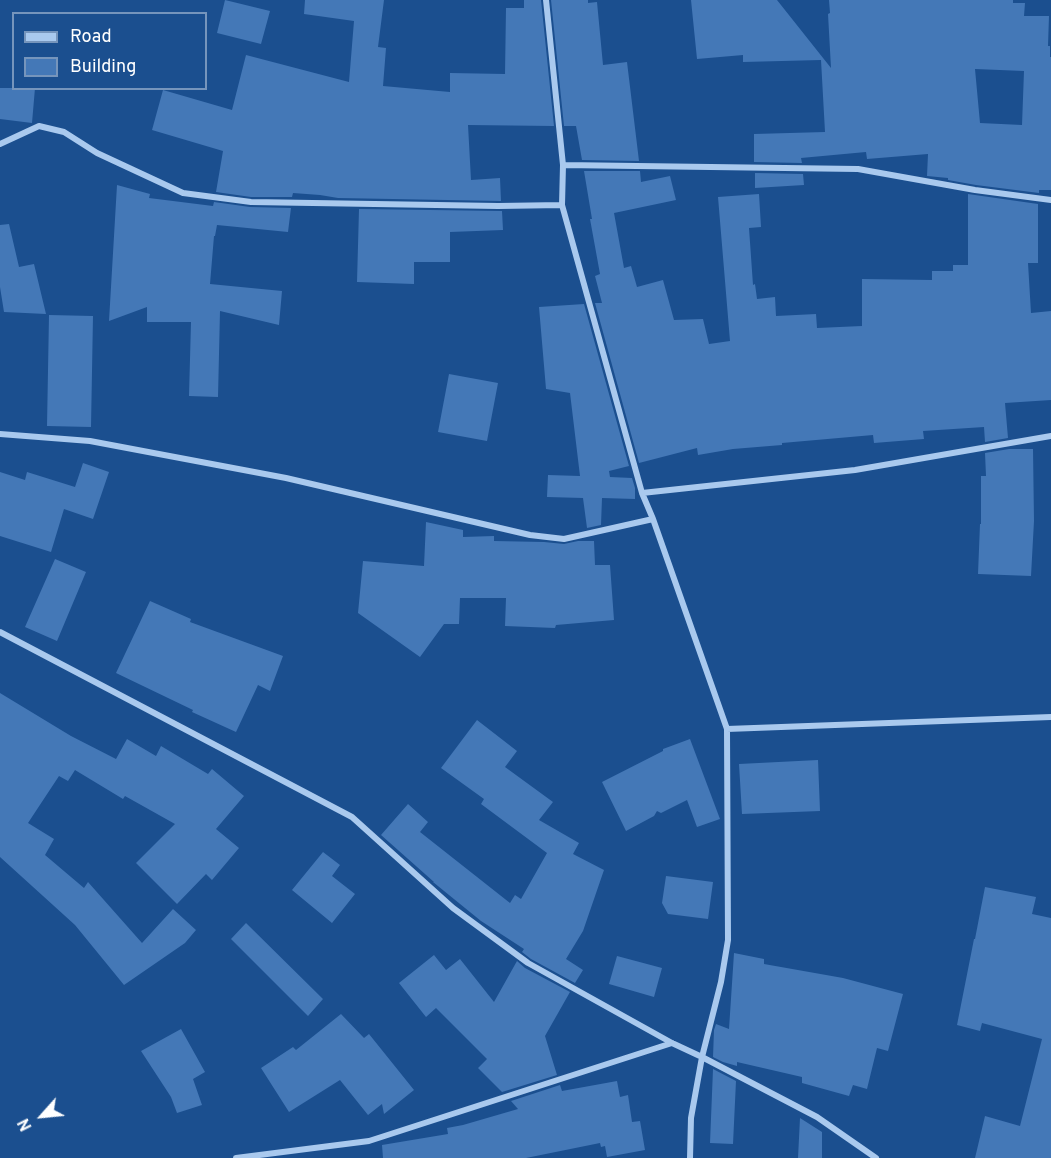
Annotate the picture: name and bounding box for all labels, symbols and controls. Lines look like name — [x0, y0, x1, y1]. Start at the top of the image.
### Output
legend — [12, 12, 207, 90]
text: Road — [70, 26, 112, 49]
text: Building — [70, 56, 136, 79]
north arrow — [12, 1086, 72, 1146]
text: N — [14, 1115, 37, 1134]

